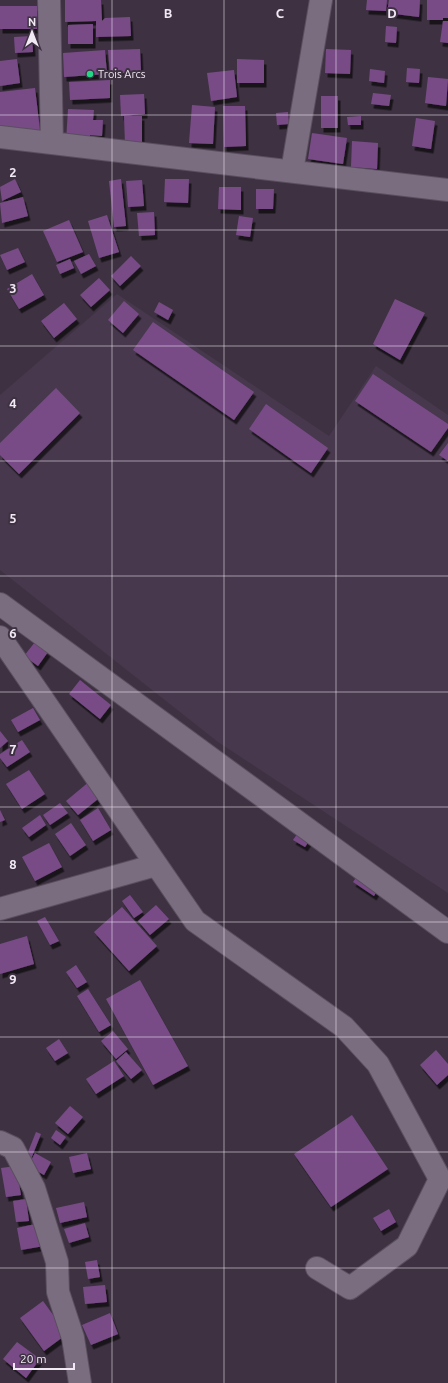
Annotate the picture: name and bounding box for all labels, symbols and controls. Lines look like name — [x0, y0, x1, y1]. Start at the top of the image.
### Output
text: B — [164, 6, 173, 20]
text: C — [276, 6, 285, 20]
text: D — [387, 6, 397, 20]
north arrow — [12, 12, 52, 52]
text: N — [28, 16, 36, 28]
place label: Trois Arcs — [98, 68, 146, 80]
marker: Trois Arcs — [85, 69, 95, 79]
text: 2 — [9, 165, 17, 179]
text: 3 — [9, 281, 17, 295]
text: 4 — [9, 396, 17, 410]
text: 5 — [9, 511, 17, 525]
text: 6 — [9, 626, 17, 640]
text: 7 — [9, 742, 17, 756]
text: 8 — [9, 857, 17, 871]
text: 9 — [9, 972, 17, 986]
scale bar — [14, 1345, 74, 1371]
text: 20 m — [20, 1352, 47, 1365]

